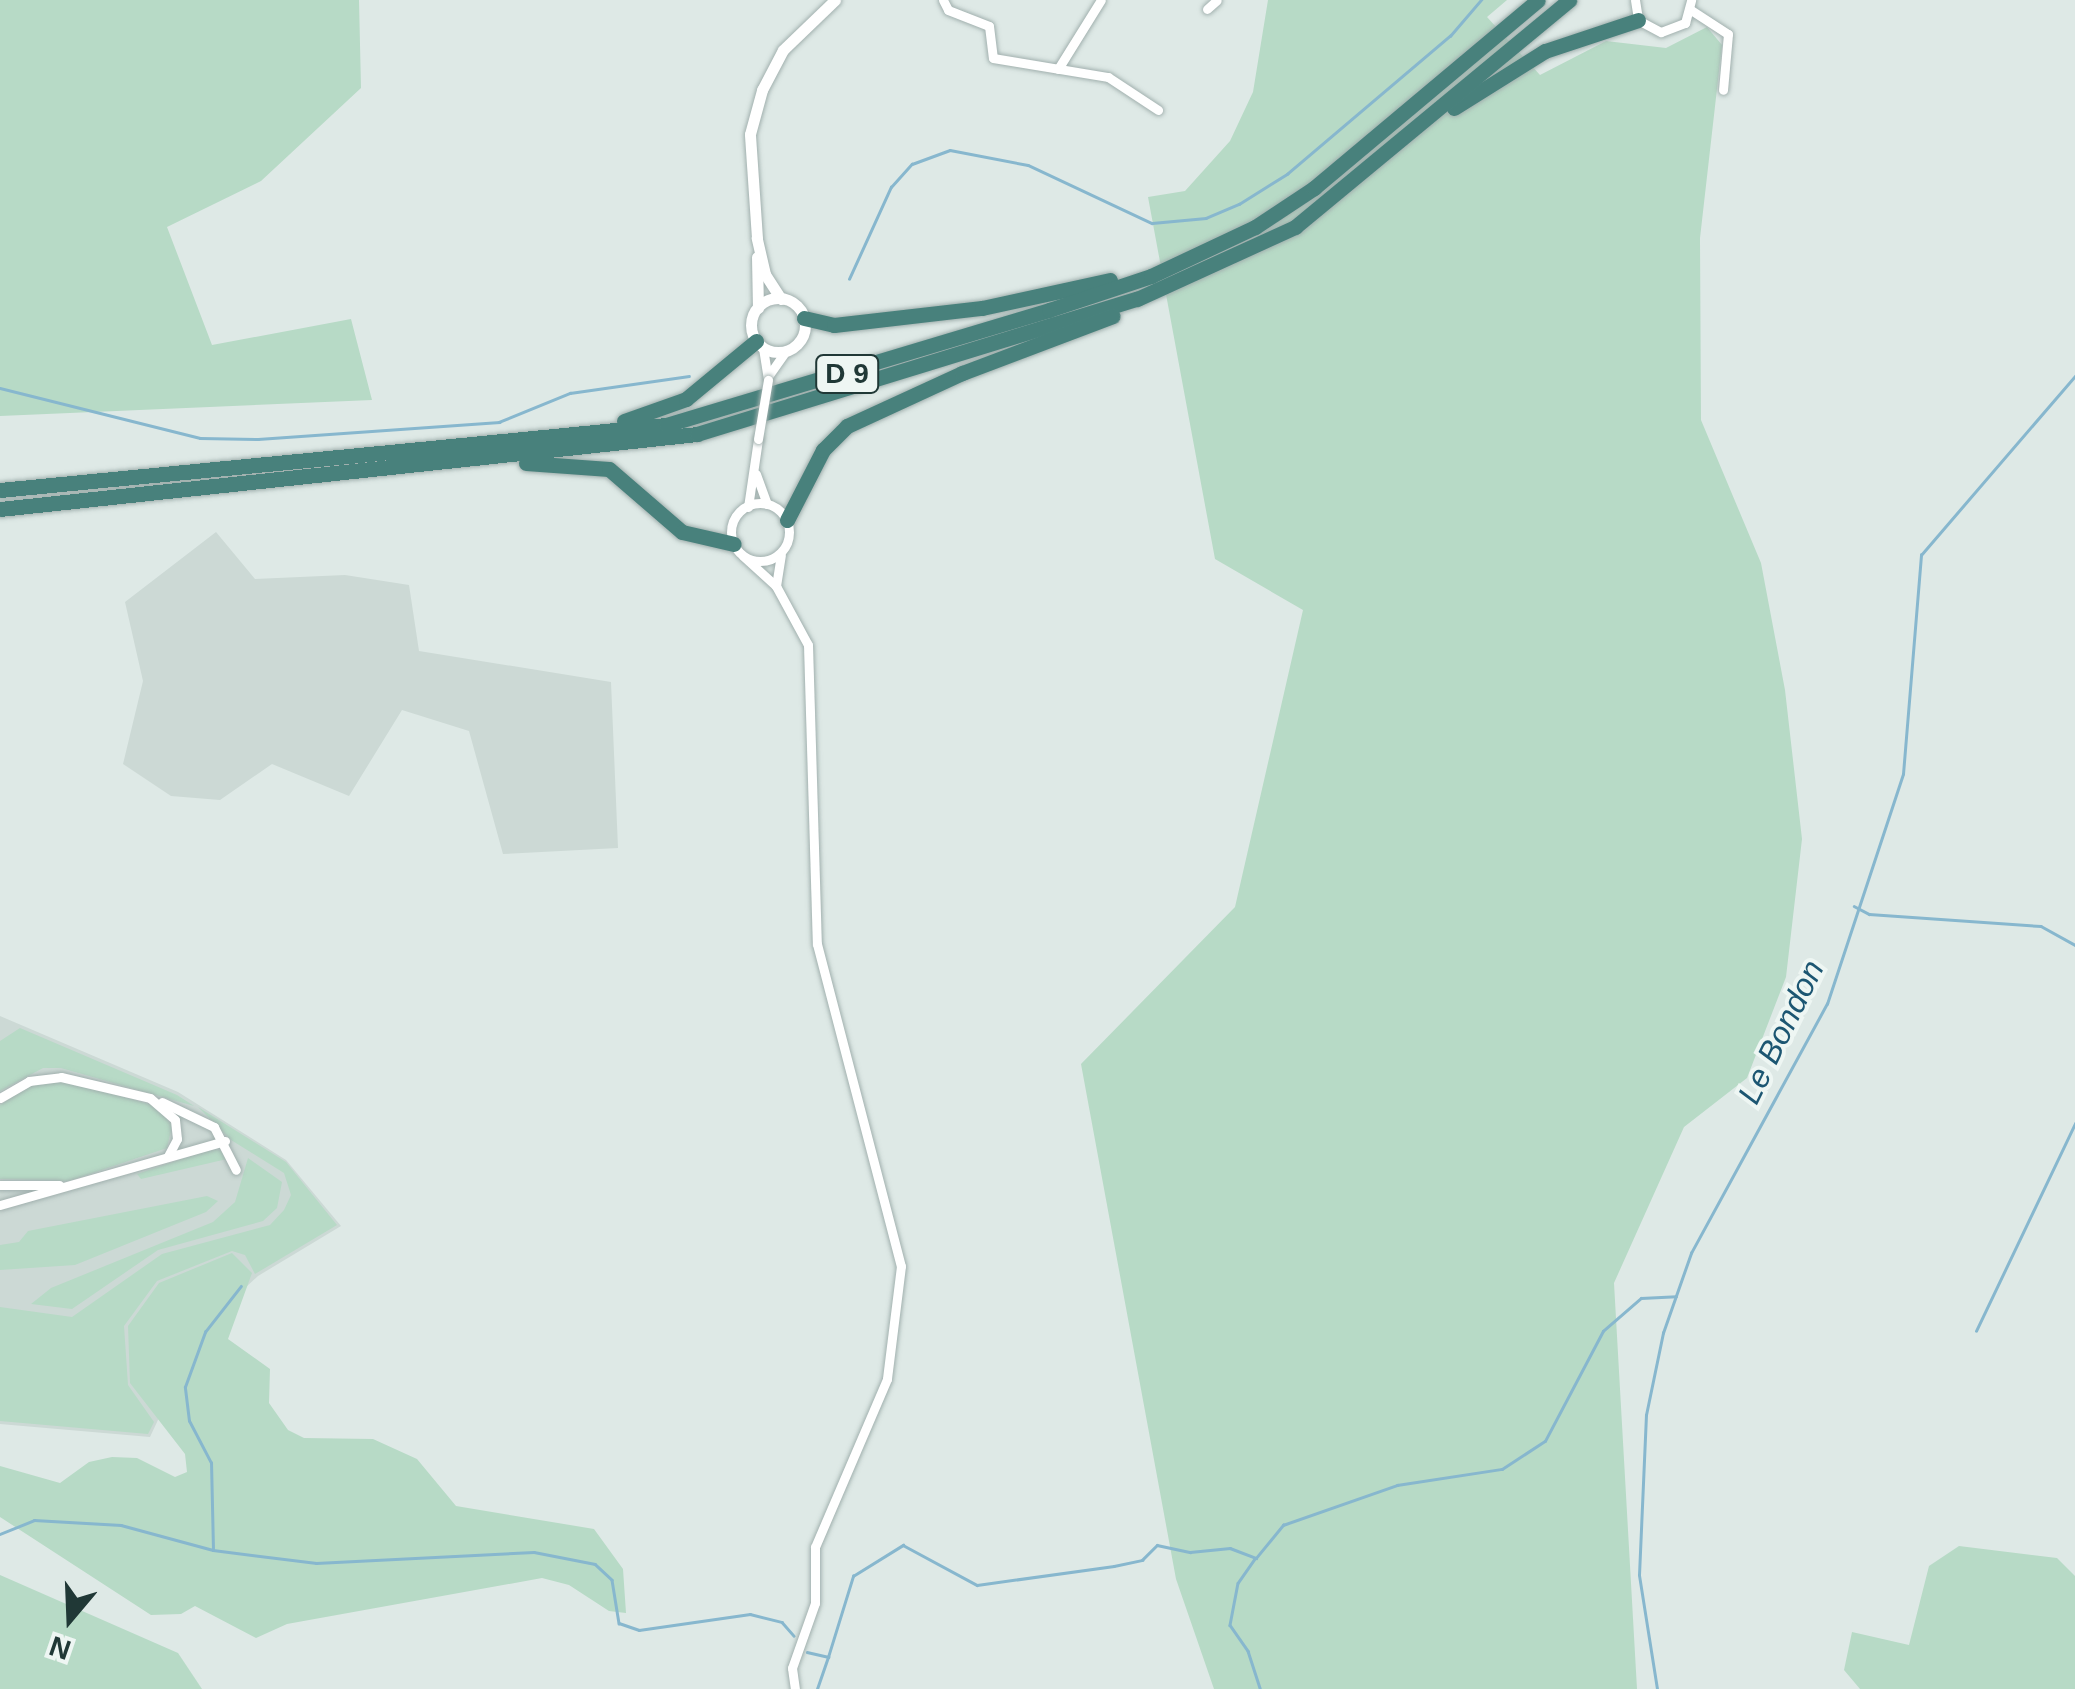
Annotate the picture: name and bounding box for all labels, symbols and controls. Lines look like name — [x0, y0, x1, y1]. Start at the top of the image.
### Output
road number: D 9 — [814, 351, 880, 397]
water label: Le Bondon — [1730, 954, 1832, 1110]
north arrow — [20, 1569, 120, 1669]
text: N — [45, 1630, 75, 1666]

